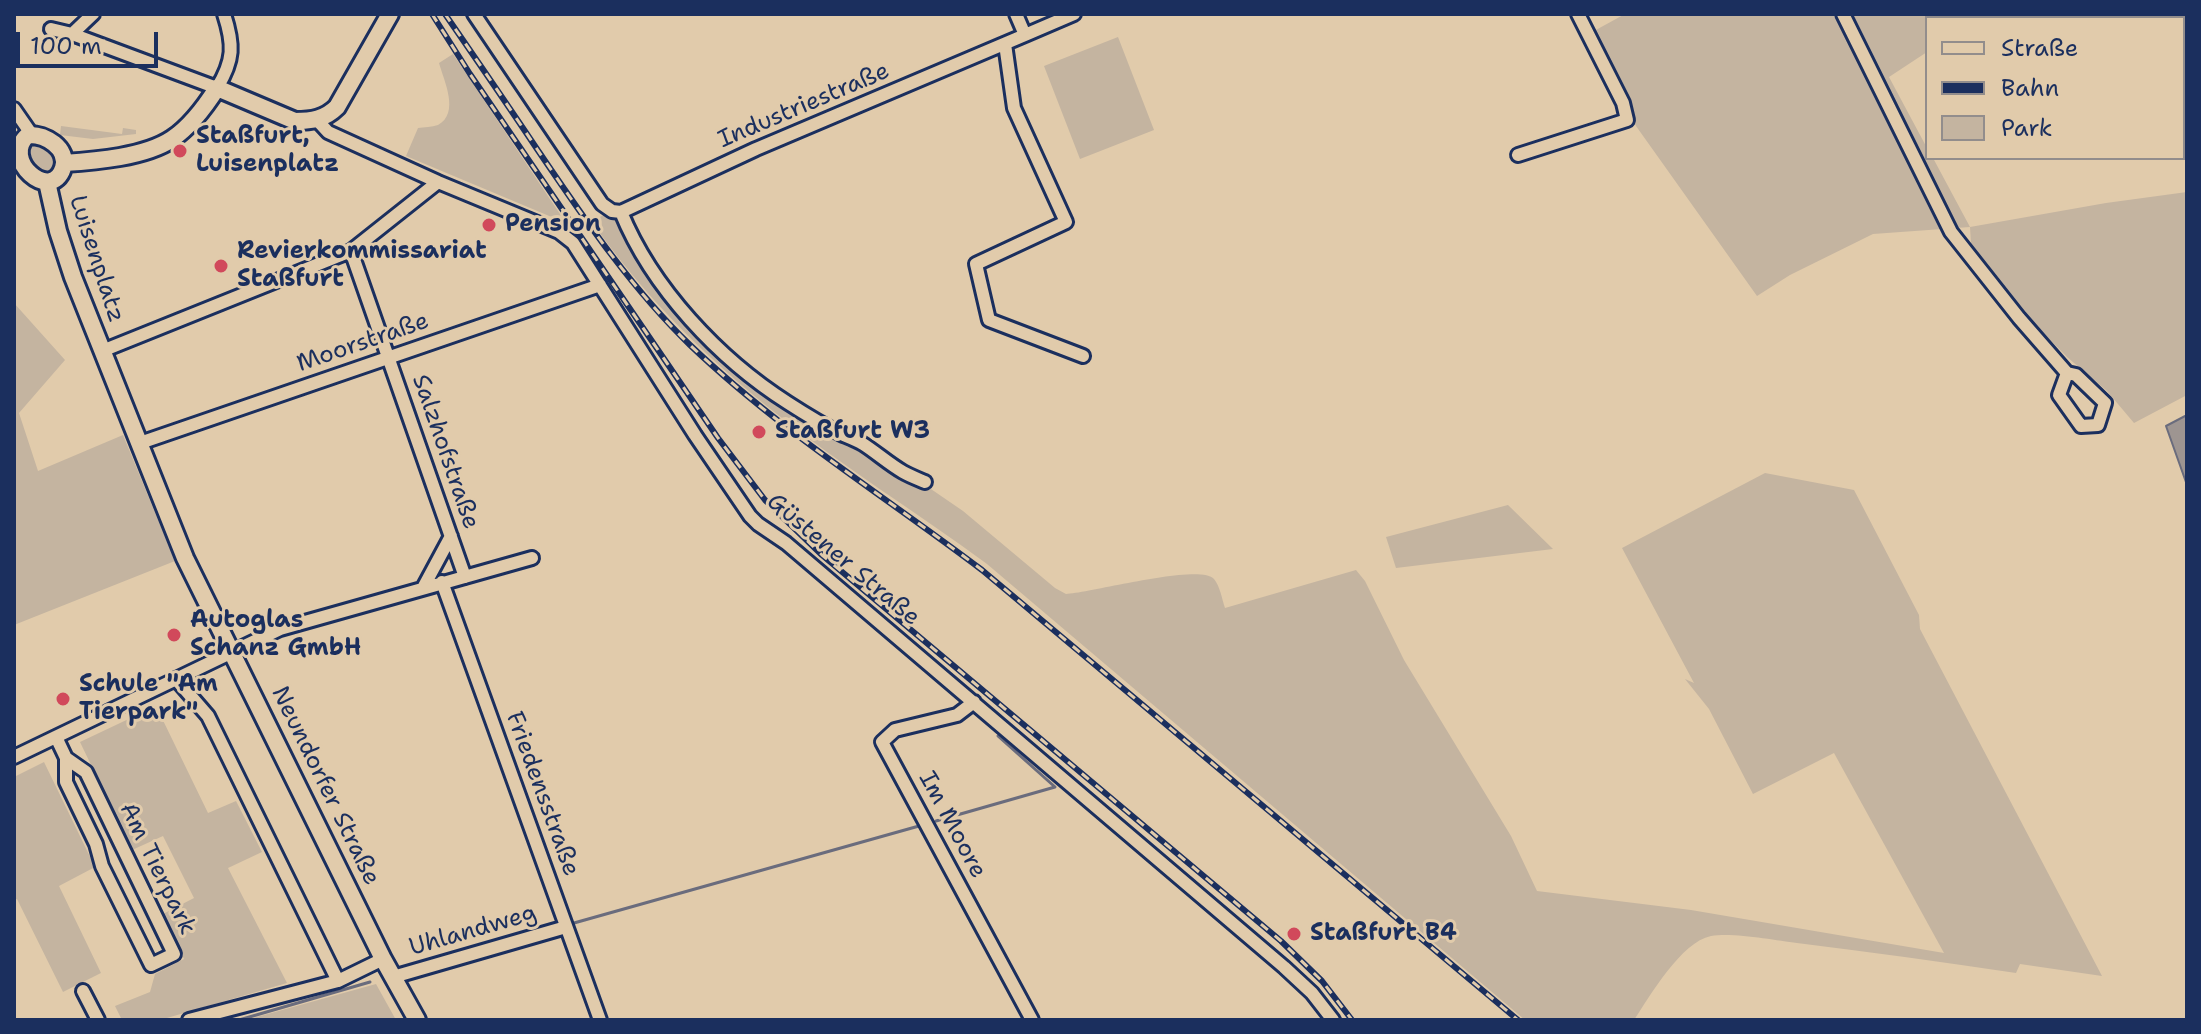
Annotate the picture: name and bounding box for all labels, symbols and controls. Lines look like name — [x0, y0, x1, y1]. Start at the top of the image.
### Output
scale bar — [20, 16, 162, 66]
legend — [1925, 16, 2185, 160]
text: 100 m — [30, 30, 102, 62]
text: Straße — [2001, 32, 2078, 64]
street label: Industriestraße — [714, 57, 894, 155]
text: Bahn — [2001, 72, 2059, 104]
text: Park — [2001, 112, 2053, 144]
place label: Staßfurt, Luisenplatz — [196, 123, 339, 179]
marker: Staßfurt, Luisenplatz — [171, 142, 189, 160]
street label: Luisenplatz — [62, 192, 130, 326]
place label: Pension — [505, 211, 601, 239]
marker: Pension — [480, 216, 498, 234]
place label: Revierkommissariat Staßfurt — [237, 238, 487, 294]
marker: Revierkommissariat Staßfurt — [212, 257, 230, 275]
street label: Moorstraße — [293, 307, 433, 379]
street label: Salzhofstraße — [405, 371, 485, 533]
place label: Staßfurt W3 — [775, 418, 930, 446]
marker: Staßfurt W3 — [750, 423, 768, 441]
street label: Güstener Straße — [761, 488, 925, 632]
place label: Autoglas Schanz GmbH — [190, 607, 361, 663]
marker: Autoglas Schanz GmbH — [165, 626, 183, 644]
place label: Schule "Am Tierpark" — [79, 671, 218, 727]
street label: Neundorfer Straße — [264, 682, 386, 890]
marker: Schule "Am Tierpark" — [54, 690, 72, 708]
street label: Friedensstraße — [499, 708, 585, 880]
street label: Im Moore — [912, 767, 992, 883]
street label: Am Tierpark — [113, 798, 201, 940]
street label: Uhlandweg — [406, 899, 540, 963]
place label: Staßfurt B4 — [1310, 920, 1457, 948]
marker: Staßfurt B4 — [1285, 925, 1303, 943]

